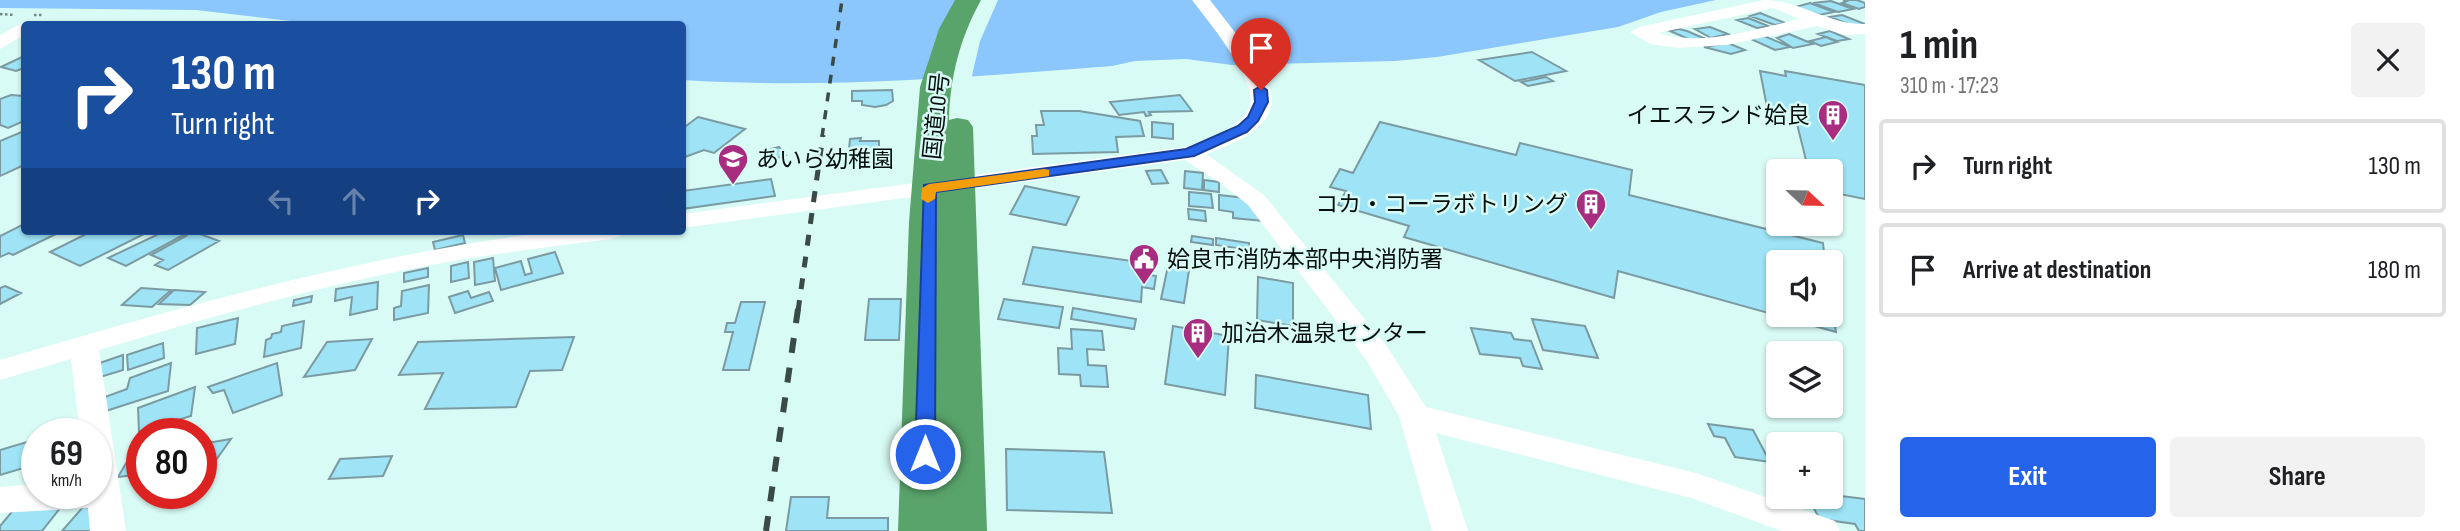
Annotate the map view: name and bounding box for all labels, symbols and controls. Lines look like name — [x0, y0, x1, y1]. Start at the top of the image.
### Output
pin — [1231, 18, 1291, 90]
text: 1 min — [1900, 20, 1978, 71]
button: close — [2351, 23, 2425, 97]
icon: arrive — [1242, 29, 1280, 67]
text: 130 m — [171, 45, 276, 104]
icon: right — [56, 49, 147, 140]
street label: 国道10号 — [919, 71, 955, 161]
text: 310 m · 17:23 — [1900, 72, 1999, 100]
building icon: イエスランド姶良 — [1816, 98, 1850, 142]
place label: イエスランド姶良 — [1626, 102, 1810, 130]
text: Turn right — [171, 105, 275, 144]
school or university icon: あいら幼稚園 — [716, 142, 750, 186]
place label: あいら幼稚園 — [756, 146, 894, 174]
icon: right — [1904, 147, 1942, 185]
text: Turn right — [1963, 151, 2052, 182]
text: 130 m — [2369, 151, 2421, 182]
north arrow — [1766, 159, 1843, 236]
map controls — [1766, 159, 1843, 509]
icon: left — [262, 182, 300, 220]
icon: ahead — [335, 182, 373, 220]
icon: right — [408, 182, 446, 220]
building icon: コカ・コーラボトリング — [1574, 187, 1608, 231]
place label: コカ・コーラボトリング — [1315, 191, 1568, 219]
public building icon: 姶良市消防本部中央消防署 — [1127, 242, 1161, 286]
place label: 姶良市消防本部中央消防署 — [1167, 246, 1443, 274]
button: sound — [1766, 250, 1843, 327]
icon: arrive — [1904, 251, 1942, 289]
text: Arrive at destination — [1963, 255, 2151, 286]
text: 180 m — [2368, 255, 2421, 286]
building icon: 加治木温泉センター — [1181, 316, 1215, 360]
place label: 加治木温泉センター — [1221, 320, 1428, 348]
button: layers — [1766, 341, 1843, 418]
position arrow — [888, 417, 962, 491]
speed limit sign: 80 — [126, 418, 217, 509]
button: + — [1766, 432, 1843, 509]
text: 69 — [50, 433, 83, 476]
button: Exit — [1900, 437, 2156, 517]
button: Share — [2170, 437, 2425, 517]
text: km/h — [51, 470, 82, 491]

